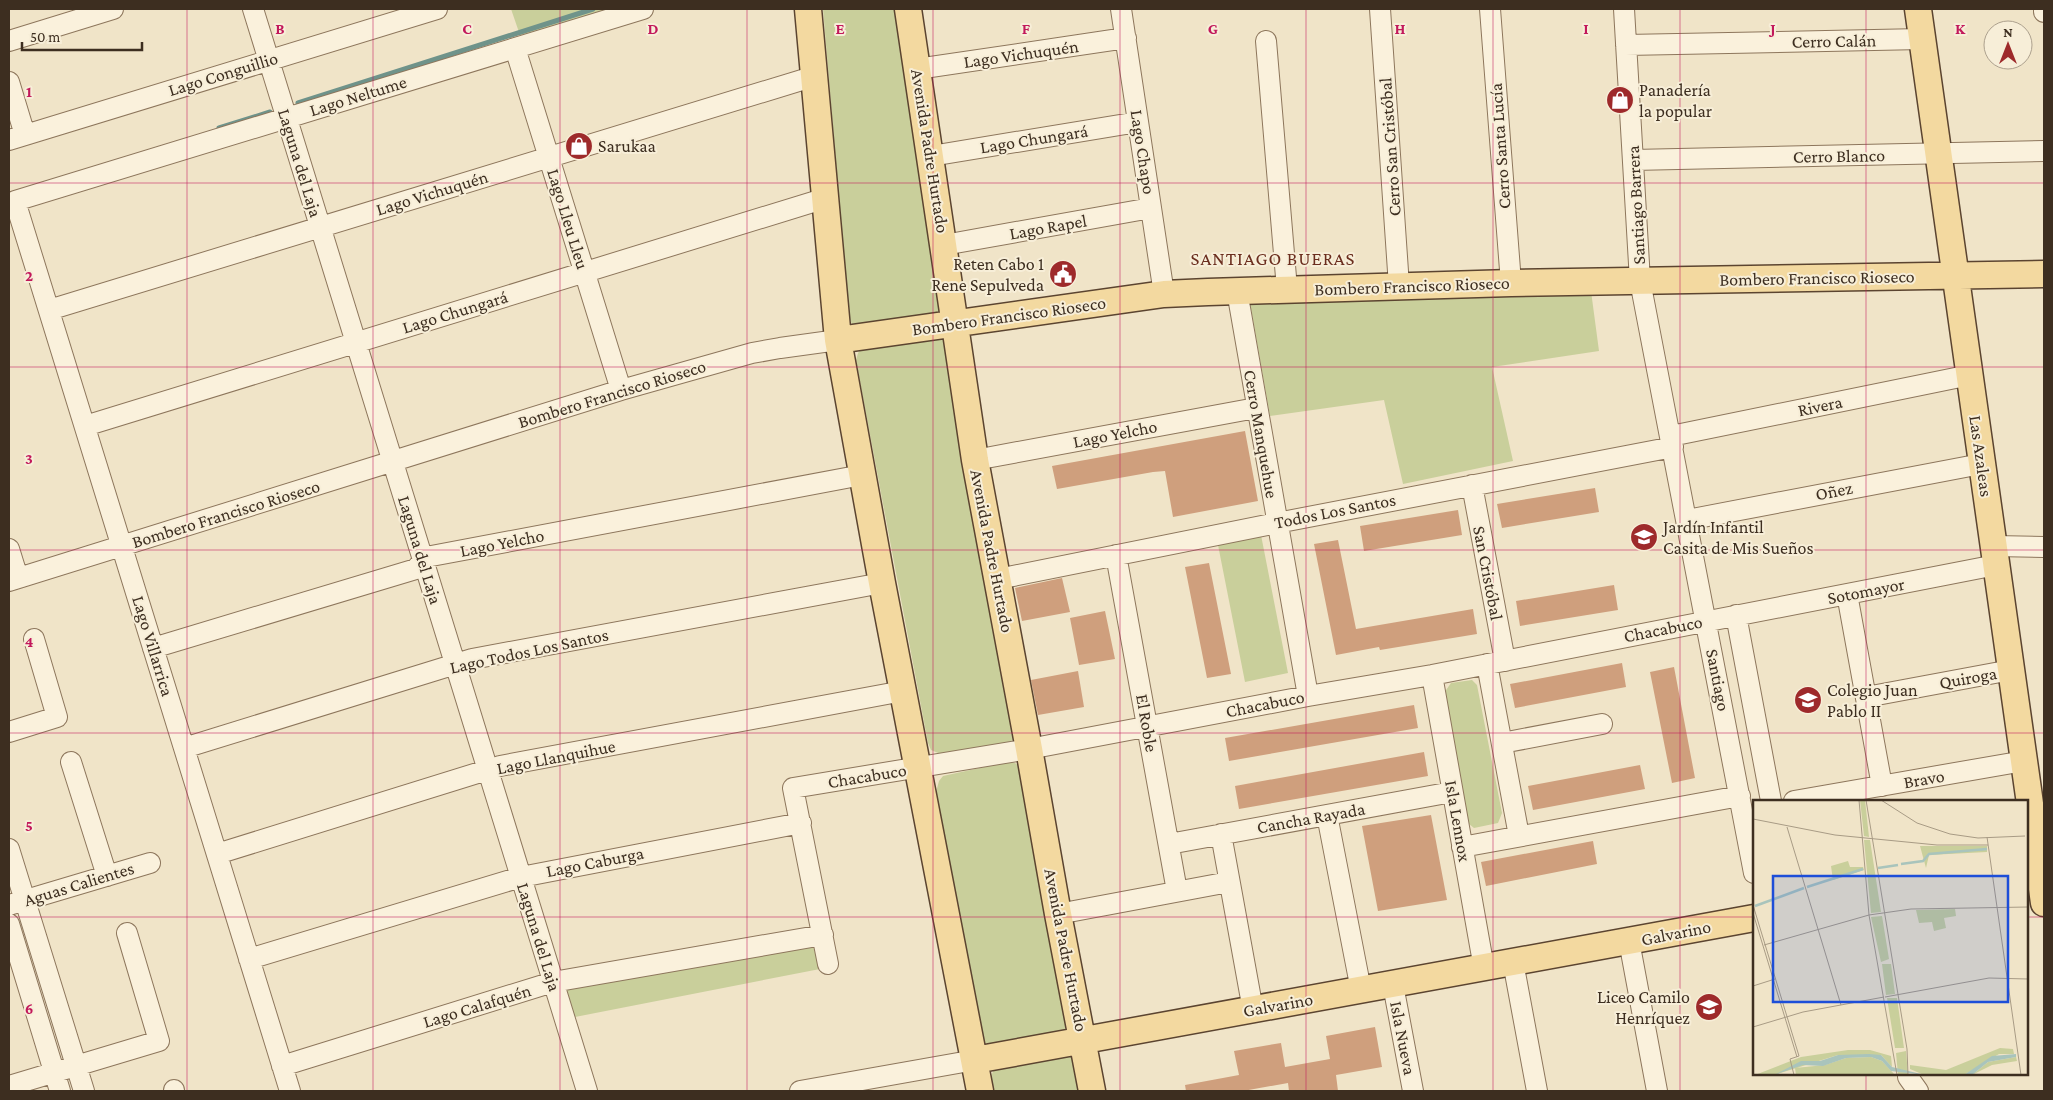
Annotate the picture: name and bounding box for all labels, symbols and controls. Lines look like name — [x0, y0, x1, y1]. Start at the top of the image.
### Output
scale bar — [22, 20, 142, 52]
text: B — [275, 20, 285, 37]
text: C — [462, 20, 472, 37]
text: D — [647, 20, 659, 37]
text: E — [835, 20, 845, 37]
text: F — [1022, 20, 1031, 37]
text: G — [1208, 20, 1218, 37]
text: H — [1395, 20, 1406, 37]
text: I — [1583, 20, 1589, 37]
text: J — [1768, 20, 1776, 37]
text: K — [1955, 20, 1966, 37]
north arrow — [1983, 20, 2033, 70]
text: N — [2003, 24, 2013, 40]
text: 50 m — [30, 29, 60, 45]
street label: Cerro Calán — [1791, 30, 1877, 52]
street label: Lago Vichuquén — [962, 36, 1080, 72]
street label: Lago Conguillio — [166, 48, 280, 100]
street label: Avenida Padre Hurtado — [907, 68, 953, 234]
street label: Lago Neltume — [307, 72, 409, 120]
street label: Cerro San Cristóbal — [1375, 77, 1405, 217]
place label: Panadería la popular — [1639, 80, 1713, 121]
street label: Cerro Santa Lucía — [1486, 82, 1514, 210]
text: 1 — [26, 83, 32, 100]
shop icon: Panadería la popular — [1605, 85, 1635, 115]
street label: Laguna del Laja — [273, 106, 326, 220]
street label: Lago Chapo — [1126, 108, 1160, 196]
street label: Lago Chungará — [979, 121, 1089, 157]
shop icon: Sarukaa — [564, 131, 594, 161]
place label: Sarukaa — [598, 136, 656, 156]
street label: Santiago Barrera — [1623, 145, 1649, 265]
street label: Cerro Blanco — [1793, 145, 1885, 167]
street label: Lago Vichuquén — [374, 166, 491, 220]
street label: Lago Lleu Lleu — [543, 166, 593, 272]
street label: Lago Rapel — [1008, 210, 1089, 244]
district label: SANTIAGO BUERAS — [1191, 248, 1355, 269]
place label: Reten Cabo 1 Rene Sepulveda — [931, 254, 1044, 295]
public building icon: Reten Cabo 1 Rene Sepulveda — [1048, 259, 1078, 289]
street label: Bombero Francisco Rioseco — [1719, 266, 1915, 290]
text: 2 — [25, 267, 33, 284]
street label: Bombero Francisco Rioseco — [1314, 273, 1510, 299]
street label: Lago Chungará — [400, 286, 510, 338]
street label: Bombero Francisco Rioseco — [911, 292, 1107, 339]
street label: Bombero Francisco Rioseco — [516, 356, 708, 432]
street label: Cerro Manquehue — [1240, 368, 1282, 500]
street label: Rivera — [1796, 392, 1844, 420]
street label: Las Azaleas — [1965, 414, 1997, 498]
street label: Lago Yelcho — [1071, 416, 1159, 452]
text: 3 — [25, 450, 33, 467]
street label: Avenida Padre Hurtado — [966, 468, 1018, 634]
street label: Bombero Francisco Rioseco — [130, 476, 322, 552]
street label: Oñez — [1814, 478, 1855, 504]
street label: Todos Los Santos — [1272, 489, 1398, 533]
street label: Laguna del Laja — [393, 493, 446, 607]
place label: Jardín Infantil Casita de Mis Sueños — [1661, 517, 1814, 558]
school or university icon: Jardín Infantil Casita de Mis Sueños — [1629, 522, 1659, 552]
street label: San Cristóbal — [1469, 524, 1507, 622]
street label: Lago Yelcho — [458, 525, 546, 561]
street label: Sotomayor — [1826, 574, 1907, 608]
street label: Lago Villarrica — [128, 593, 178, 699]
street label: Chacabuco — [1622, 612, 1704, 646]
street label: Lago Todos Los Santos — [448, 624, 610, 678]
text: 4 — [25, 633, 34, 650]
street label: Santiago — [1702, 647, 1734, 713]
street label: Quiroga — [1938, 663, 1998, 693]
place label: Colegio Juan Pablo II — [1827, 680, 1918, 721]
school or university icon: Colegio Juan Pablo II — [1793, 685, 1823, 715]
street label: Chacabuco — [1224, 687, 1306, 721]
street label: El Roble — [1132, 692, 1162, 754]
street label: Lago Llanquihue — [495, 736, 617, 778]
street label: Chacabuco — [826, 760, 908, 792]
street label: Bravo — [1902, 766, 1946, 792]
street label: Isla Lennox — [1441, 779, 1475, 864]
street label: Cancha Rayada — [1255, 799, 1367, 837]
inset map — [1753, 800, 2028, 1075]
text: 5 — [25, 817, 33, 834]
street label: Lago Caburga — [545, 843, 645, 881]
street label: Aguas Calientes — [22, 858, 136, 910]
street label: Avenida Padre Hurtado — [1040, 867, 1092, 1033]
street label: Laguna del Laja — [512, 880, 565, 994]
street label: Galvarino — [1639, 916, 1713, 950]
street label: Lago Calafquén — [421, 980, 534, 1032]
place label: Liceo Camilo Henríquez — [1597, 987, 1690, 1028]
street label: Galvarino — [1241, 989, 1315, 1021]
school or university icon: Liceo Camilo Henríquez — [1694, 992, 1724, 1022]
street label: Isla Nueva — [1386, 999, 1420, 1077]
text: 6 — [25, 1000, 33, 1017]

